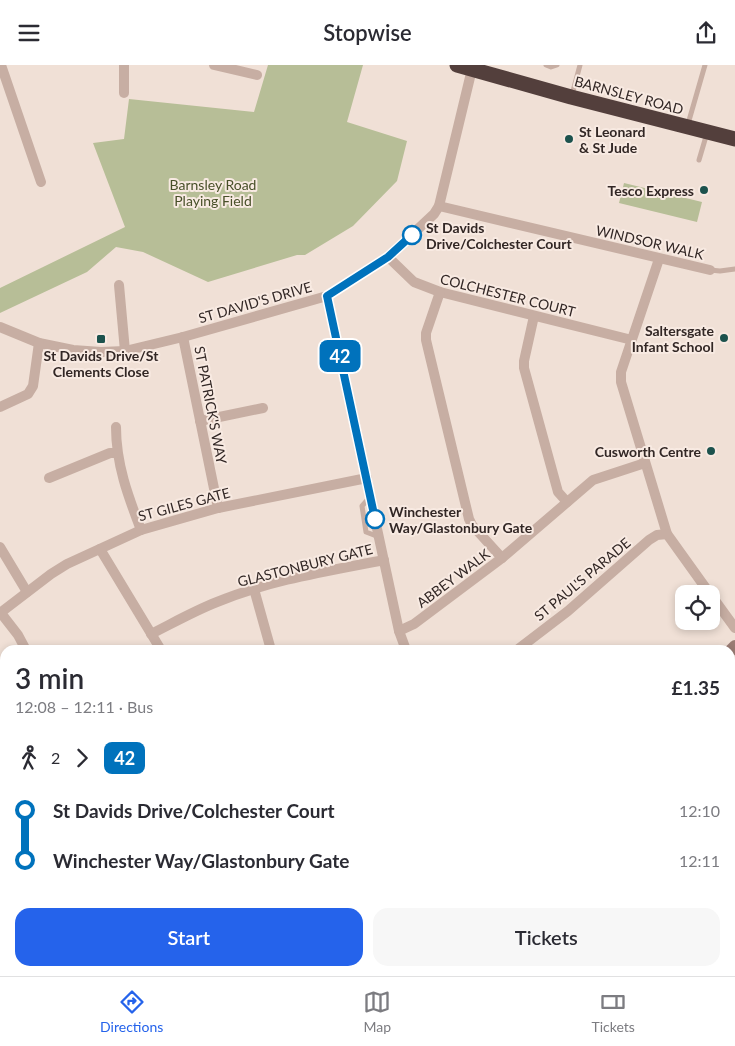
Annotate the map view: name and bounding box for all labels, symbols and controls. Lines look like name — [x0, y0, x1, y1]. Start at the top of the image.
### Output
icon: menu — [15, 19, 43, 47]
text: Stopwise — [323, 19, 412, 46]
icon: share — [692, 19, 720, 47]
street label: BARNSLEY ROAD — [573, 72, 685, 118]
place label: St Leonard & St Jude — [579, 123, 645, 156]
marker: St Leonard & St Jude — [563, 133, 575, 145]
park label: Barnsley Road Playing Field — [170, 176, 256, 209]
place label: Tesco Express — [607, 182, 694, 199]
marker: Tesco Express — [698, 184, 710, 196]
place label: St Davids Drive/Colchester Court — [426, 219, 572, 252]
street label: WINDSOR WALK — [594, 221, 706, 263]
marker: St Davids Drive/Colchester Court — [402, 225, 422, 245]
street label: COLCHESTER COURT — [439, 270, 578, 320]
street label: ST DAVID'S DRIVE — [196, 278, 314, 326]
place label: Saltersgate Infant School — [632, 322, 715, 355]
marker: Saltersgate Infant School — [718, 332, 730, 344]
marker: St Davids Drive/St Clements Close — [95, 333, 107, 345]
line badge: 42 — [318, 340, 362, 372]
street label: ST PATRICK'S WAY — [191, 345, 231, 466]
text: 42 — [330, 345, 350, 367]
place label: St Davids Drive/St Clements Close — [44, 347, 159, 380]
place label: Cusworth Centre — [595, 443, 702, 460]
marker: Cusworth Centre — [705, 445, 717, 457]
street label: ST GILES GATE — [136, 484, 232, 524]
place label: Winchester Way/Glastonbury Gate — [389, 503, 533, 536]
marker: Winchester Way/Glastonbury Gate — [365, 509, 385, 529]
street label: ST PAUL'S PARADE — [530, 534, 634, 624]
street label: GLASTONBURY GATE — [236, 540, 374, 590]
street label: ABBEY WALK — [413, 545, 493, 611]
map controls — [675, 585, 720, 630]
button: locate — [675, 585, 720, 630]
text: 3 min — [15, 661, 84, 695]
text: £1.35 — [671, 676, 720, 699]
text: 12:08 – 12:11 · Bus — [15, 697, 153, 716]
icon: walk — [15, 744, 43, 772]
icon: forward — [68, 744, 96, 772]
text: 42 — [114, 747, 135, 769]
text: 2 — [51, 748, 60, 767]
text: St Davids Drive/Colchester Court — [53, 799, 335, 822]
text: 12:10 — [679, 801, 720, 820]
text: Winchester Way/Glastonbury Gate — [53, 849, 349, 872]
text: 12:11 — [679, 851, 720, 870]
button: Start — [15, 908, 363, 966]
button: Tickets — [373, 908, 720, 966]
tab: Directions — [100, 988, 163, 1035]
tab: Map — [363, 988, 391, 1035]
tab: Tickets — [592, 988, 635, 1035]

